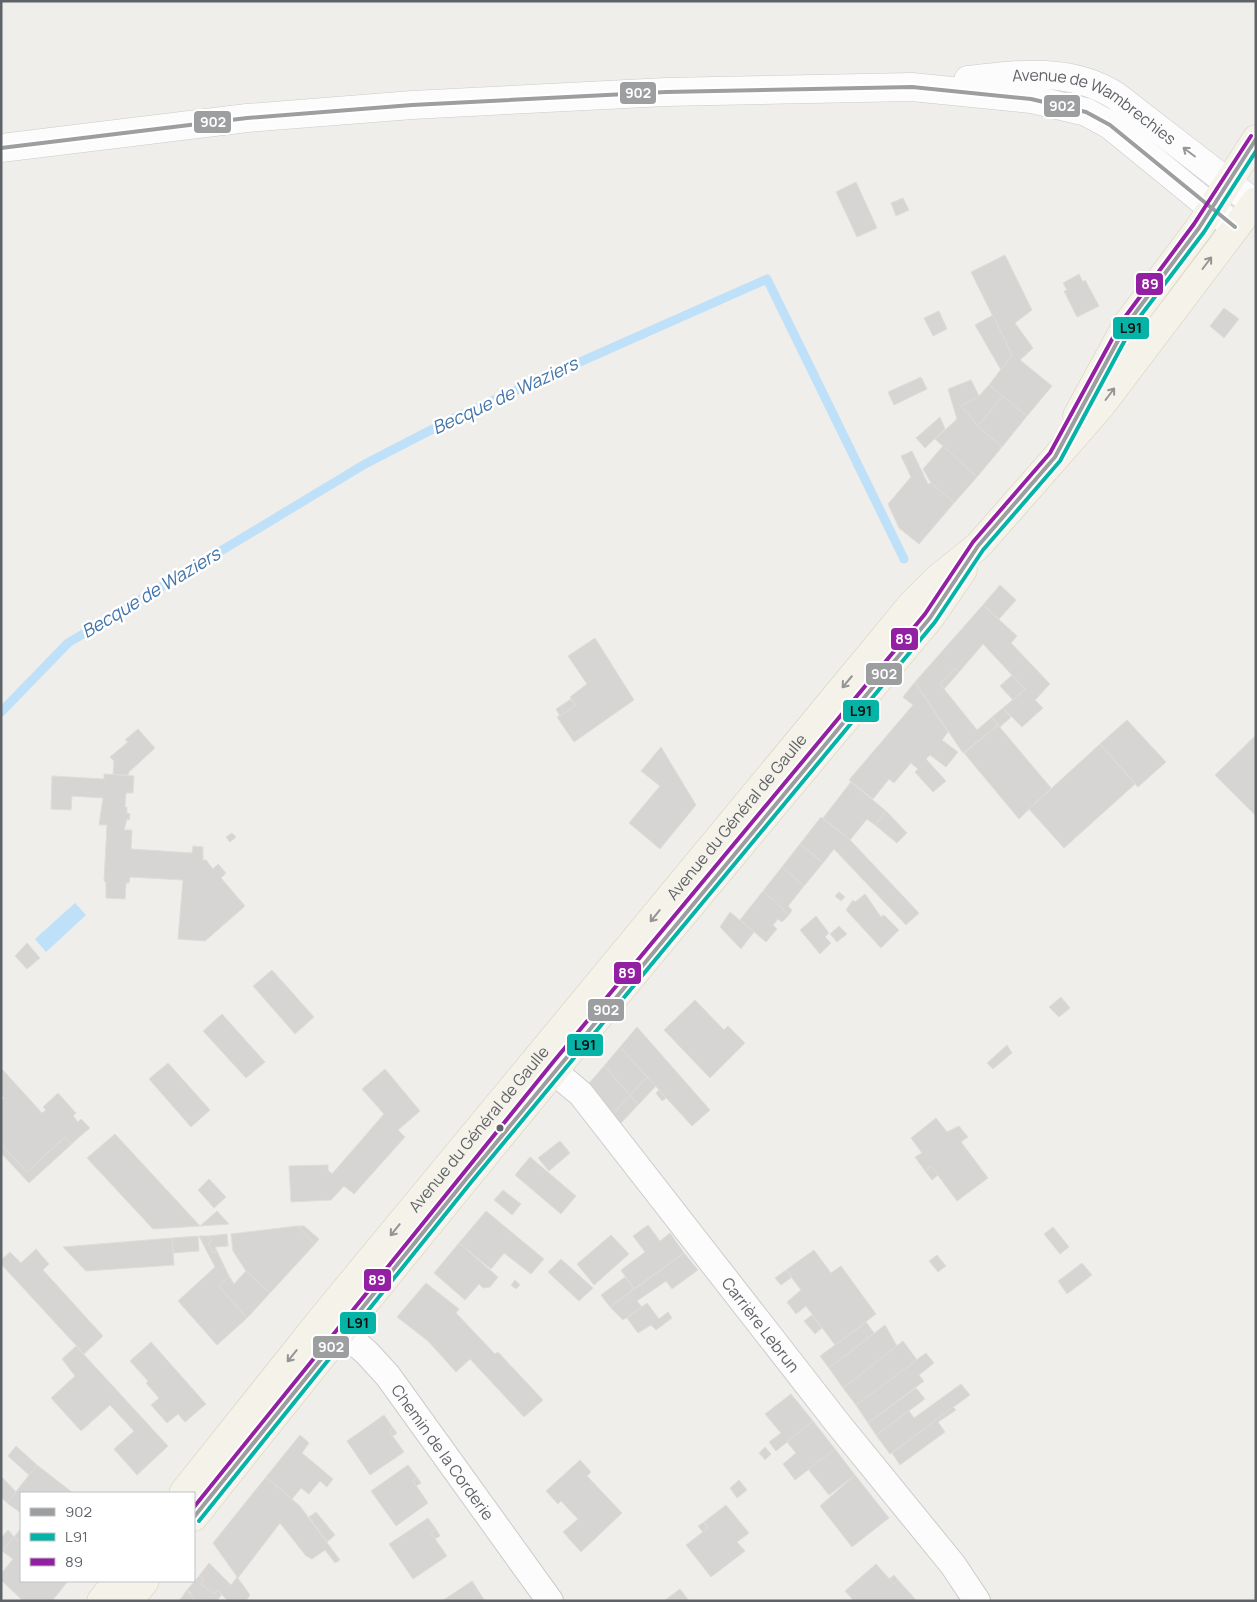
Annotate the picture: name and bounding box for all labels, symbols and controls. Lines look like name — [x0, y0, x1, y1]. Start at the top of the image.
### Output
street label: Avenue de Wambrechies — [1012, 64, 1181, 150]
line badge: 902 — [619, 81, 657, 105]
text: 902 — [625, 83, 651, 102]
line badge: 902 — [1043, 94, 1081, 118]
text: 902 — [1049, 96, 1075, 115]
line badge: 902 — [193, 110, 232, 134]
text: 902 — [200, 112, 226, 131]
one-way arrow — [1183, 147, 1196, 158]
one-way arrow — [1202, 257, 1213, 270]
line badge: 89 — [1135, 272, 1164, 296]
text: 89 — [1141, 274, 1159, 293]
line badge: L91 — [1112, 316, 1150, 340]
text: L91 — [1120, 318, 1142, 337]
water label: Becque de Waziers — [428, 350, 582, 439]
one-way arrow — [1105, 387, 1115, 401]
water label: Becque de Waziers — [77, 540, 226, 643]
line badge: 89 — [890, 627, 919, 651]
text: 89 — [895, 629, 913, 648]
line badge: 902 — [865, 662, 903, 686]
text: 902 — [871, 664, 897, 683]
one-way arrow — [842, 675, 853, 688]
line badge: L91 — [842, 699, 880, 723]
text: L91 — [850, 701, 872, 720]
street label: Avenue du Général de Gaulle — [661, 729, 812, 904]
one-way arrow — [649, 909, 660, 922]
line badge: 89 — [613, 961, 642, 985]
text: 89 — [618, 963, 636, 982]
line badge: 902 — [587, 998, 625, 1022]
text: 902 — [593, 1000, 619, 1019]
line badge: L91 — [566, 1033, 604, 1057]
text: L91 — [574, 1035, 596, 1054]
street label: Avenue du Général de Gaulle — [403, 1041, 554, 1217]
unlabelled marker — [495, 1123, 505, 1133]
one-way arrow — [390, 1223, 401, 1236]
line badge: 89 — [363, 1268, 392, 1292]
text: 89 — [368, 1270, 386, 1289]
street label: Carrière Lebrun — [717, 1273, 805, 1377]
line badge: L91 — [339, 1311, 377, 1335]
text: L91 — [347, 1313, 369, 1332]
line badge: 902 — [312, 1335, 350, 1359]
text: 902 — [318, 1337, 344, 1356]
one-way arrow — [287, 1349, 298, 1362]
street label: Chemin de la Corderie — [387, 1380, 499, 1524]
legend — [20, 1492, 195, 1582]
text: 902 — [65, 1501, 92, 1522]
text: L91 — [65, 1526, 88, 1547]
text: 89 — [65, 1551, 83, 1572]

